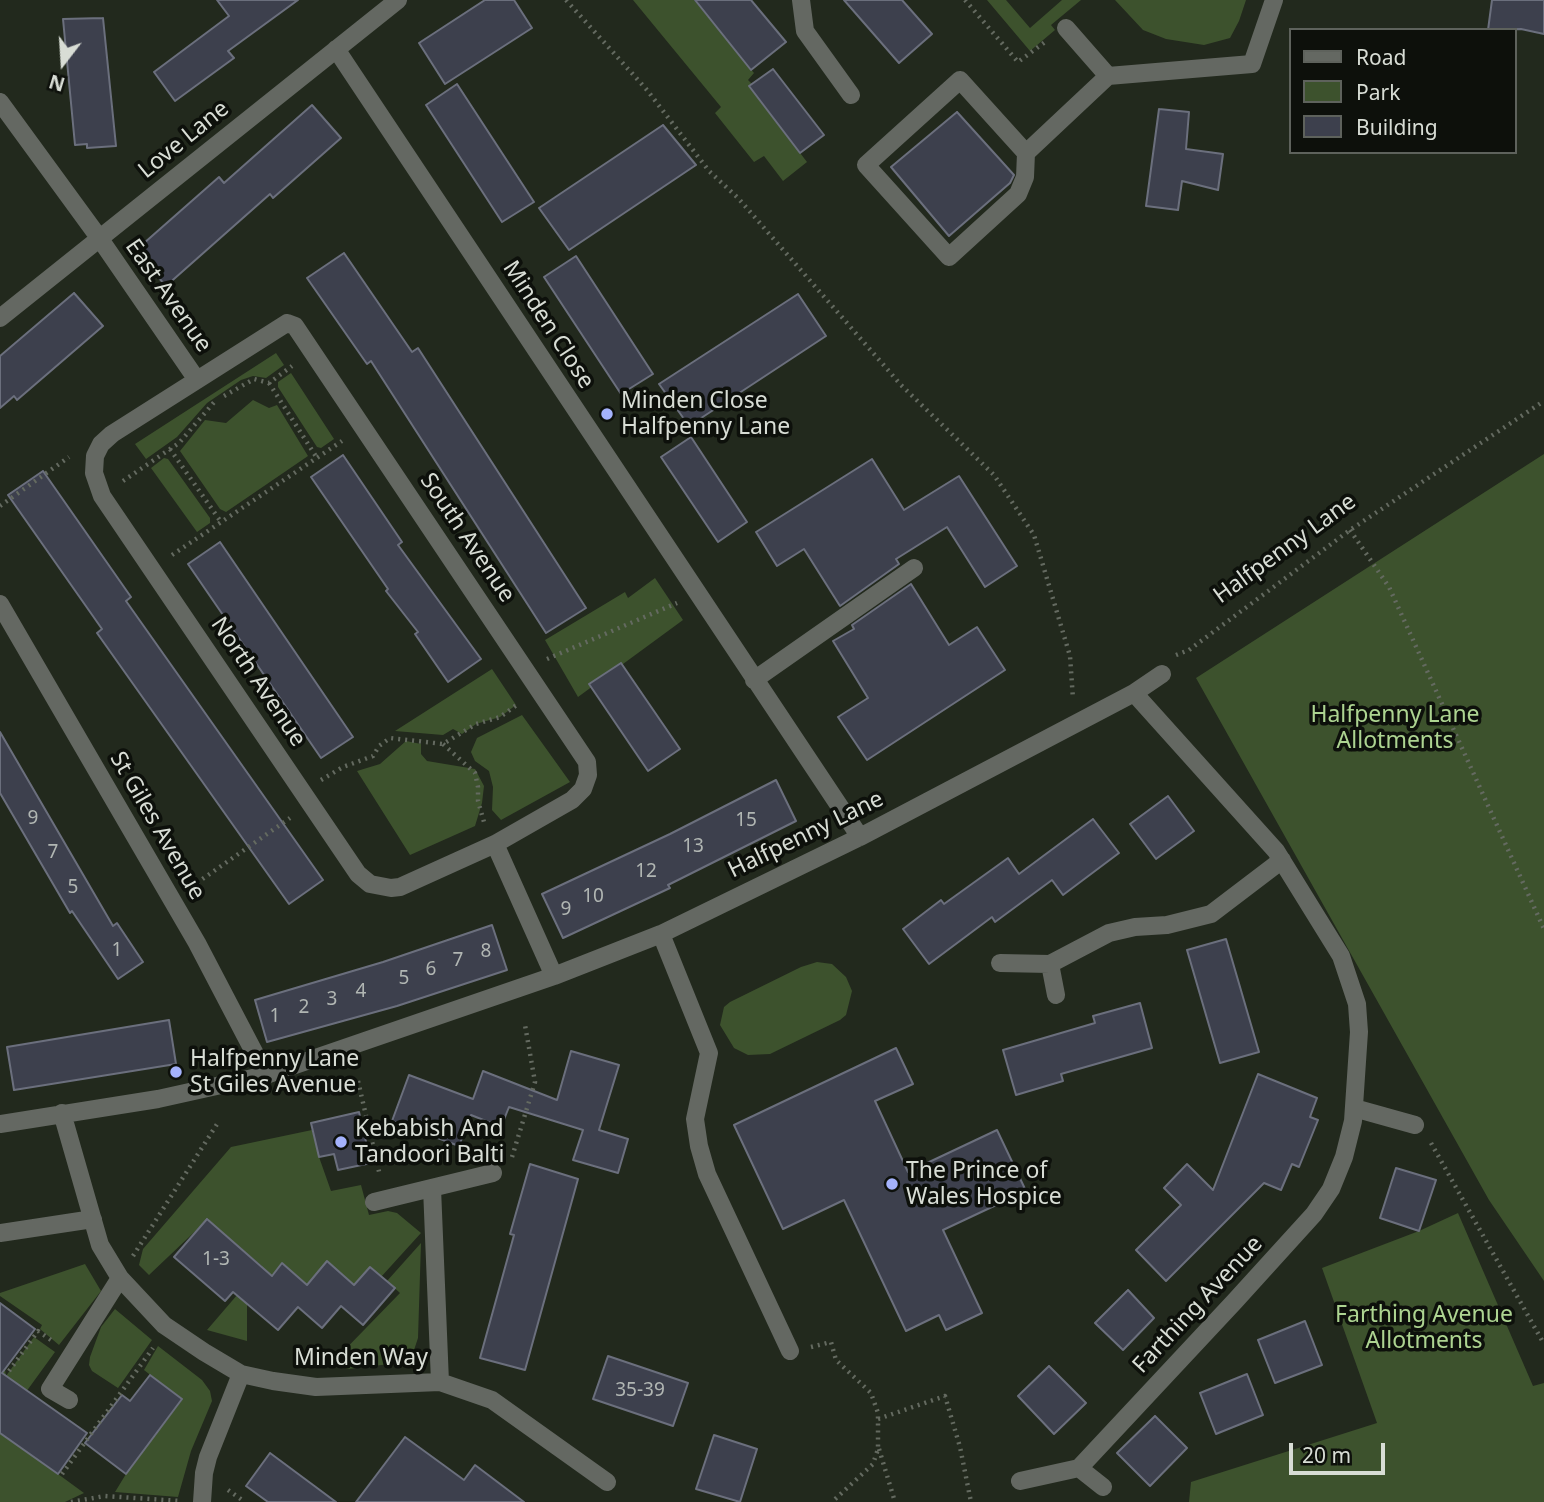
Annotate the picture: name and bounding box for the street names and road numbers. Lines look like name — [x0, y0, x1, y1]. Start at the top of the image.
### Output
street label: Love Lane — [133, 95, 235, 185]
street label: East Avenue — [119, 234, 217, 358]
street label: Minden Close — [496, 256, 600, 394]
street label: South Avenue — [414, 468, 520, 608]
street label: Halfpenny Lane — [1208, 488, 1362, 610]
street label: North Avenue — [205, 612, 311, 752]
street label: St Giles Avenue — [103, 747, 211, 905]
street label: Halfpenny Lane — [724, 786, 888, 884]
street label: Farthing Avenue — [1127, 1231, 1269, 1379]
street label: Minden Way — [294, 1344, 428, 1372]

